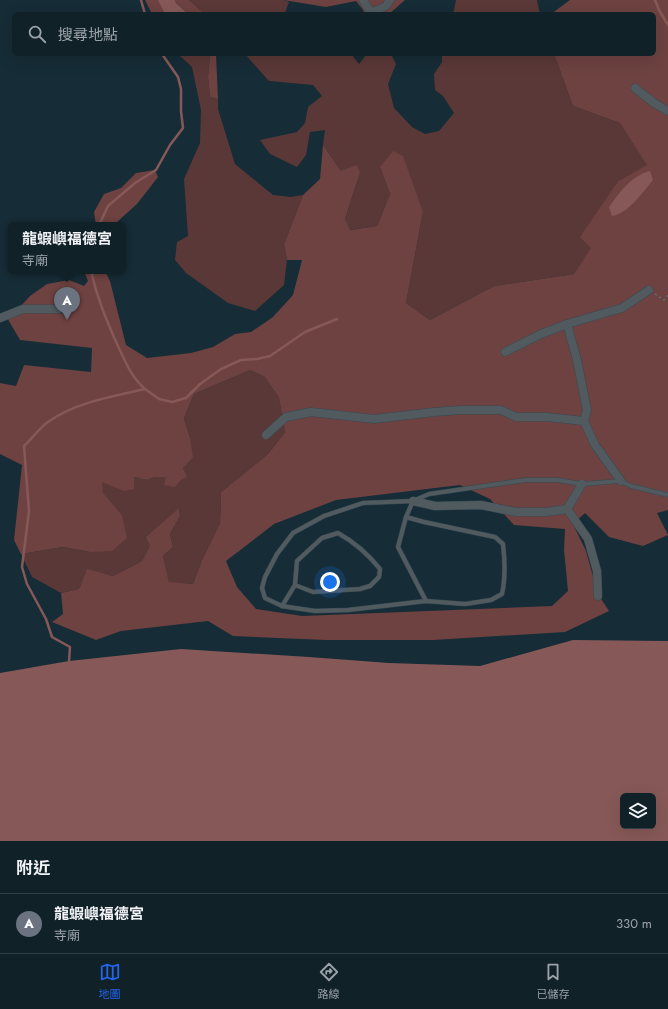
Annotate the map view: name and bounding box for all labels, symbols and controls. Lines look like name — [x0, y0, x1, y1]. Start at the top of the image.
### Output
search box — [12, 12, 656, 56]
icon: search — [26, 23, 48, 45]
text: 搜尋地點 — [58, 24, 118, 46]
popup — [8, 222, 126, 274]
text: 龍蝦嶼福德宮 — [22, 228, 112, 250]
text: 寺廟 — [22, 251, 48, 270]
pin: A — [54, 287, 80, 320]
your location — [320, 572, 340, 592]
map controls — [620, 793, 656, 829]
button: layers — [620, 793, 656, 829]
text: 附近 — [16, 856, 50, 880]
text: 龍蝦嶼福德宮 — [54, 903, 144, 925]
text: A — [24, 914, 34, 933]
text: 330 m — [616, 914, 652, 933]
text: 寺廟 — [54, 926, 80, 945]
tab: 地圖 — [99, 961, 121, 1002]
tab: 路線 — [318, 961, 340, 1002]
tab: 已儲存 — [537, 961, 570, 1002]

